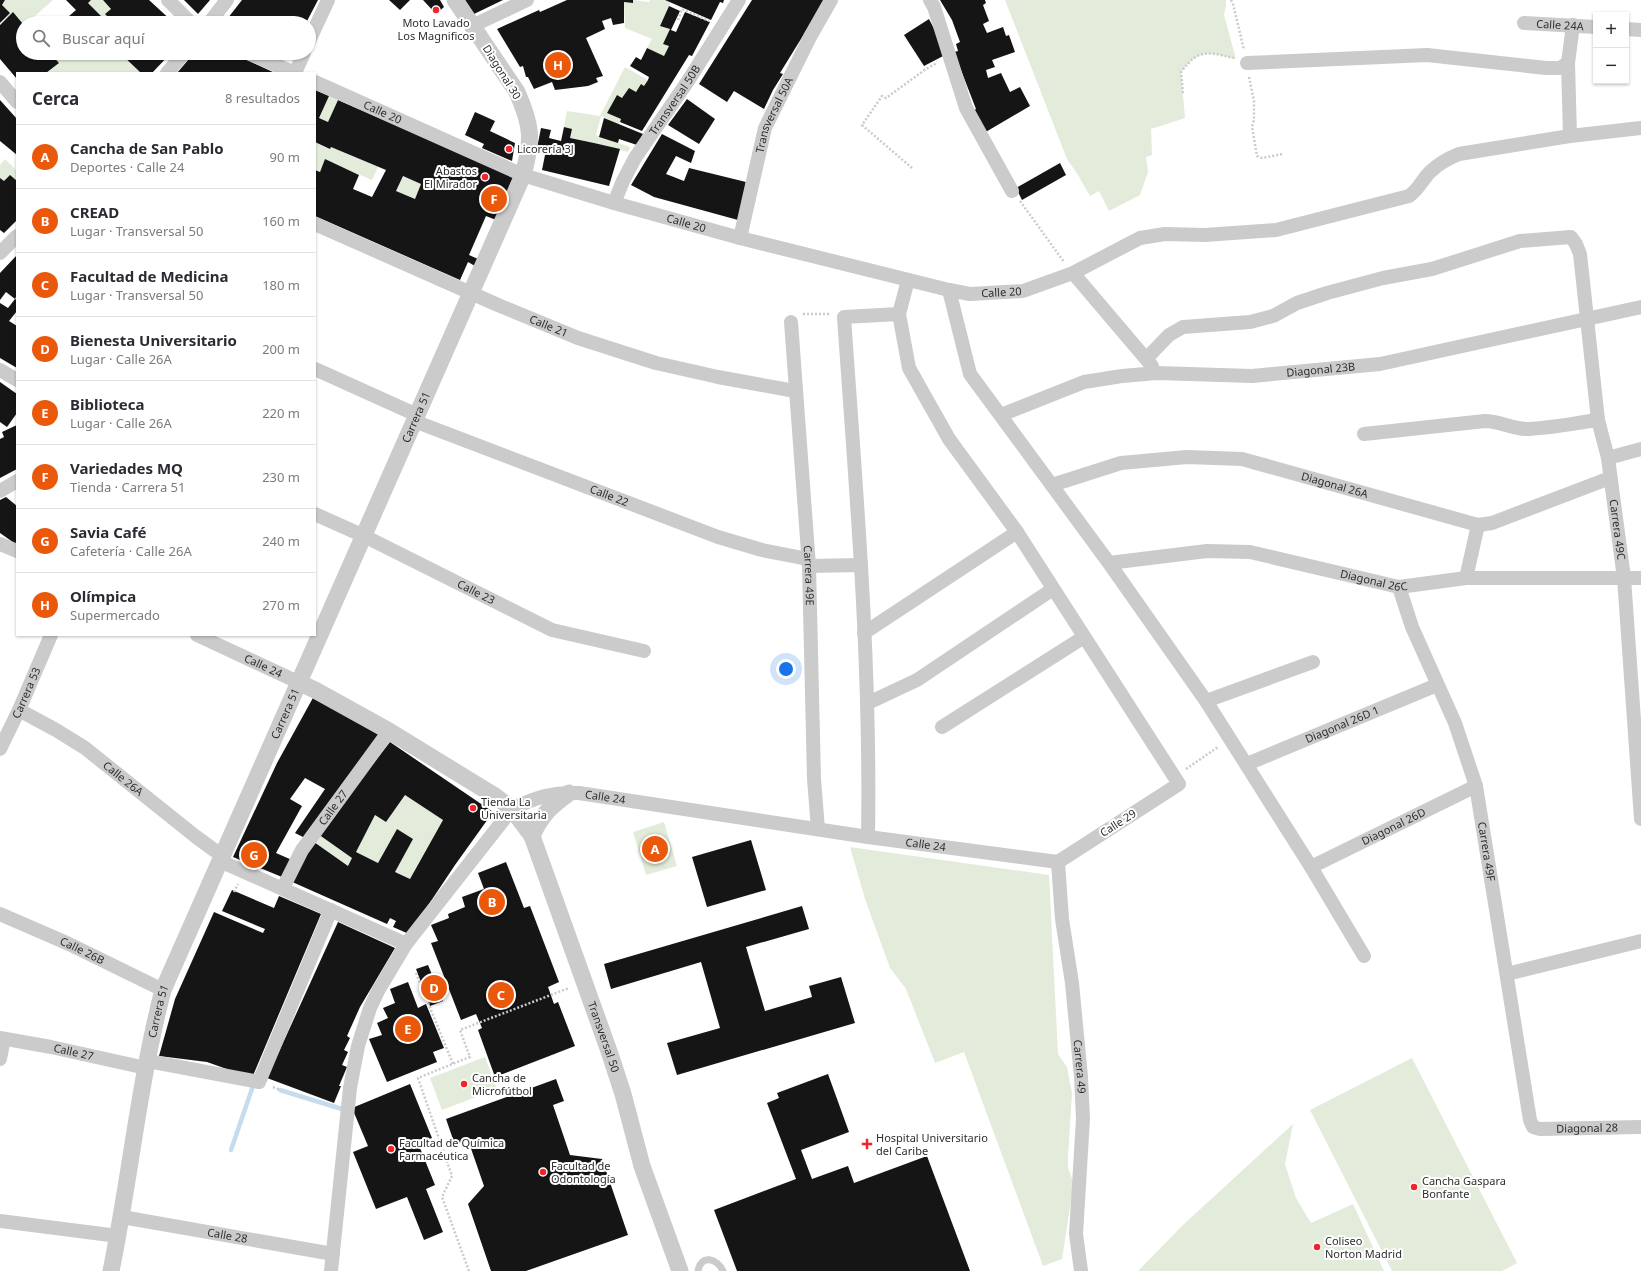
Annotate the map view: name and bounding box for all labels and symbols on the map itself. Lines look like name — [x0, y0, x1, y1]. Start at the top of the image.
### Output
marker: Moto Lavado Los Magnificos — [431, 5, 441, 15]
place label: Moto Lavado Los Magnificos — [398, 15, 474, 43]
street label: Calle 24A — [1536, 16, 1585, 33]
street label: Diagonal 30 — [480, 42, 525, 102]
pin: H — [545, 50, 571, 80]
street label: Transversal 50B — [645, 62, 703, 138]
street label: Transversal 50A — [752, 74, 796, 154]
street label: Calle 20 — [361, 97, 404, 127]
place label: Licorería 3J — [517, 141, 574, 156]
marker: Licorería 3J — [504, 144, 514, 154]
place label: Abastos El Mirador — [424, 163, 477, 191]
marker: Abastos El Mirador — [480, 172, 490, 182]
pin: F — [481, 184, 507, 214]
street label: Calle 20 — [665, 210, 708, 235]
street label: Calle 20 — [981, 283, 1022, 300]
street label: Calle 21 — [527, 311, 570, 340]
street label: Diagonal 23B — [1286, 358, 1356, 380]
street label: Carrera 51 — [398, 389, 433, 445]
street label: Diagonal 26A — [1300, 468, 1371, 501]
street label: Calle 22 — [588, 481, 631, 509]
street label: Carrera 49C — [1607, 498, 1630, 561]
street label: Carrera 49E — [800, 545, 818, 606]
street label: Diagonal 26C — [1339, 565, 1408, 594]
street label: Calle 23 — [455, 576, 498, 607]
street label: Calle 24 — [242, 650, 286, 681]
your location — [776, 659, 796, 679]
street label: Carrera 53 — [8, 665, 43, 721]
street label: Carrera 51 — [267, 686, 302, 741]
street label: Diagonal 26D 1 — [1303, 702, 1381, 746]
street label: Calle 26A — [100, 757, 147, 799]
street label: Calle 24 — [584, 786, 627, 807]
street label: Calle 27 — [315, 787, 351, 828]
place label: Tienda La Universitaria — [481, 794, 547, 822]
marker: Tienda La Universitaria — [468, 803, 478, 813]
street label: Diagonal 26D — [1359, 804, 1428, 848]
street label: Calle 29 — [1097, 805, 1139, 840]
street label: Carrera 49F — [1475, 821, 1499, 882]
pin: A — [642, 834, 668, 864]
street label: Calle 24 — [905, 834, 948, 854]
pin: G — [241, 840, 267, 870]
pin: B — [479, 887, 505, 917]
street label: Calle 26B — [58, 933, 107, 967]
pin: D — [421, 973, 447, 1003]
pin: C — [488, 980, 514, 1010]
street label: Carrera 51 — [144, 982, 172, 1039]
street label: Transversal 50 — [585, 999, 623, 1074]
pin: E — [395, 1014, 421, 1044]
street label: Carrera 49 — [1070, 1039, 1090, 1094]
street label: Calle 27 — [52, 1040, 95, 1063]
place label: Cancha de Microfútbol — [472, 1070, 532, 1098]
marker: Cancha de Microfútbol — [459, 1079, 469, 1089]
street label: Diagonal 28 — [1556, 1119, 1618, 1136]
place label: Hospital Universitario del Caribe — [876, 1130, 988, 1158]
place label: Facultad de Química Farmacéutica — [399, 1135, 504, 1163]
marker: Hospital Universitario del Caribe — [861, 1138, 873, 1150]
marker: Facultad de Química Farmacéutica — [386, 1144, 396, 1154]
place label: Facultad de Odontología — [551, 1158, 616, 1186]
marker: Facultad de Odontología — [538, 1167, 548, 1177]
place label: Cancha Gaspara Bonfante — [1422, 1173, 1506, 1201]
marker: Cancha Gaspara Bonfante — [1409, 1182, 1419, 1192]
street label: Calle 28 — [206, 1224, 249, 1246]
place label: Coliseo Norton Madrid — [1325, 1233, 1402, 1261]
marker: Coliseo Norton Madrid — [1312, 1242, 1322, 1252]

